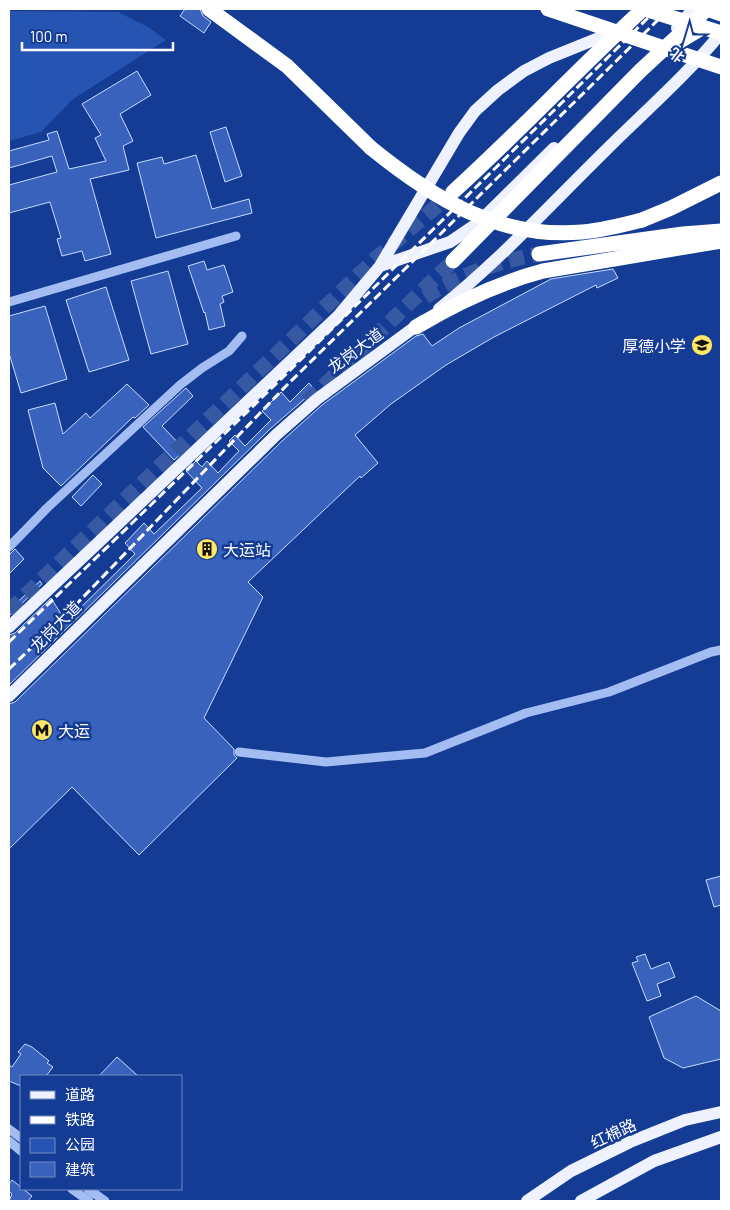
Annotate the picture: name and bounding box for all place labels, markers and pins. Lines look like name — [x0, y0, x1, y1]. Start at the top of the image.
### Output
school or university icon: 厚德小学 — [690, 333, 714, 357]
place label: 厚德小学 — [622, 336, 686, 355]
building icon: 大运站 — [195, 537, 219, 561]
place label: 大运站 — [223, 540, 271, 559]
metro station icon: 大运 — [30, 718, 54, 742]
place label: 大运 — [58, 721, 90, 740]

